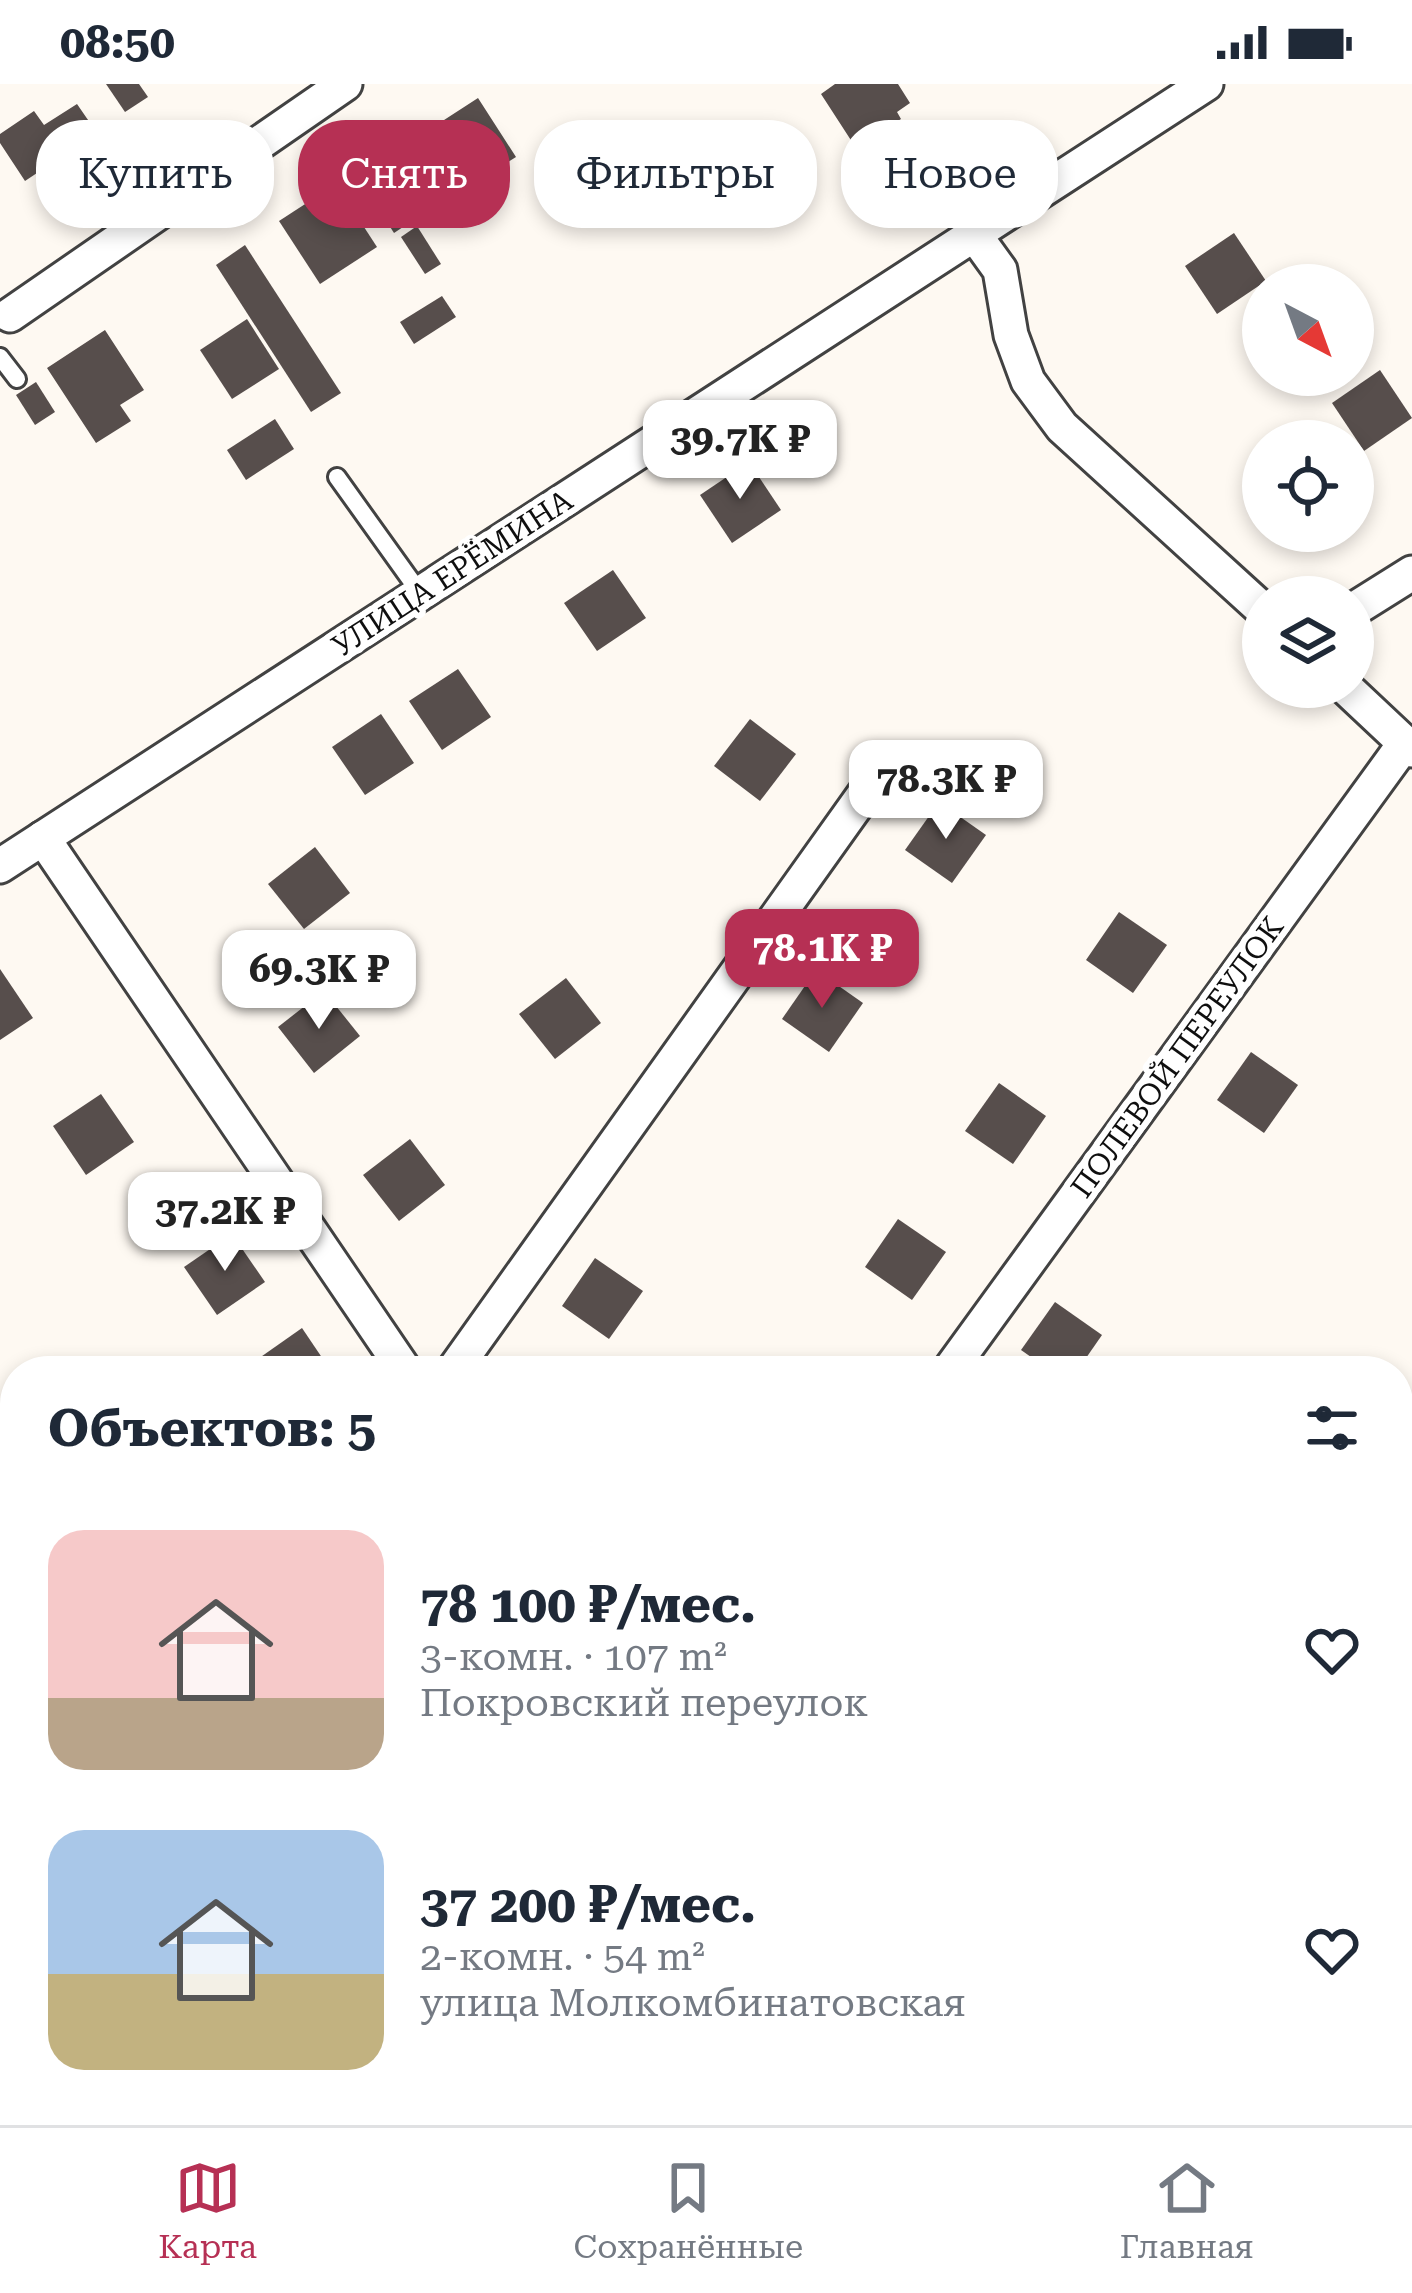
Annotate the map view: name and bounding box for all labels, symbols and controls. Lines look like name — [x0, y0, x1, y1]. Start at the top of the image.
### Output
text: 08:50 — [60, 16, 175, 69]
chip: Купить — [36, 120, 274, 228]
chip: Снять — [298, 120, 510, 228]
chip: Фильтры — [534, 120, 817, 228]
chip: Новое — [841, 120, 1058, 228]
north arrow — [1242, 264, 1374, 396]
map controls — [1242, 264, 1374, 708]
pin: 39.7K ₽ — [629, 400, 851, 502]
text: 39.7K ₽ — [670, 416, 810, 462]
button: locate — [1242, 420, 1374, 552]
street label: УЛИЦА ЕРЁМИНА — [325, 482, 579, 664]
button: layers — [1242, 576, 1374, 708]
pin: 78.3K ₽ — [835, 740, 1057, 842]
text: 78.3K ₽ — [876, 756, 1016, 802]
pin: 78.1K ₽ — [711, 909, 933, 1011]
street label: ПОЛЕВОЙ ПЕРЕУЛОК — [1063, 910, 1291, 1204]
text: 78.1K ₽ — [752, 925, 892, 971]
pin: 69.3K ₽ — [208, 930, 430, 1032]
text: 69.3K ₽ — [249, 946, 389, 992]
pin: 37.2K ₽ — [114, 1172, 336, 1274]
text: 37.2K ₽ — [155, 1188, 295, 1234]
icon: filters — [1299, 1395, 1365, 1461]
text: Объектов: 5 — [48, 1399, 376, 1458]
text: 78 100 ₽/мес. — [420, 1575, 756, 1634]
icon: home — [144, 1578, 288, 1722]
icon: heart — [1299, 1617, 1365, 1683]
text: 3-комн. · 107 m² — [420, 1634, 727, 1680]
text: Покровский переулок — [420, 1680, 868, 1726]
text: 37 200 ₽/мес. — [420, 1875, 756, 1934]
icon: home — [144, 1878, 288, 2022]
icon: heart — [1299, 1917, 1365, 1983]
text: 2-комн. · 54 m² — [420, 1934, 705, 1980]
text: улица Молкомбинатовская — [420, 1980, 966, 2026]
tab: Карта — [158, 2155, 257, 2266]
tab: Сохранённые — [574, 2155, 803, 2266]
tab: Главная — [1120, 2155, 1254, 2266]

